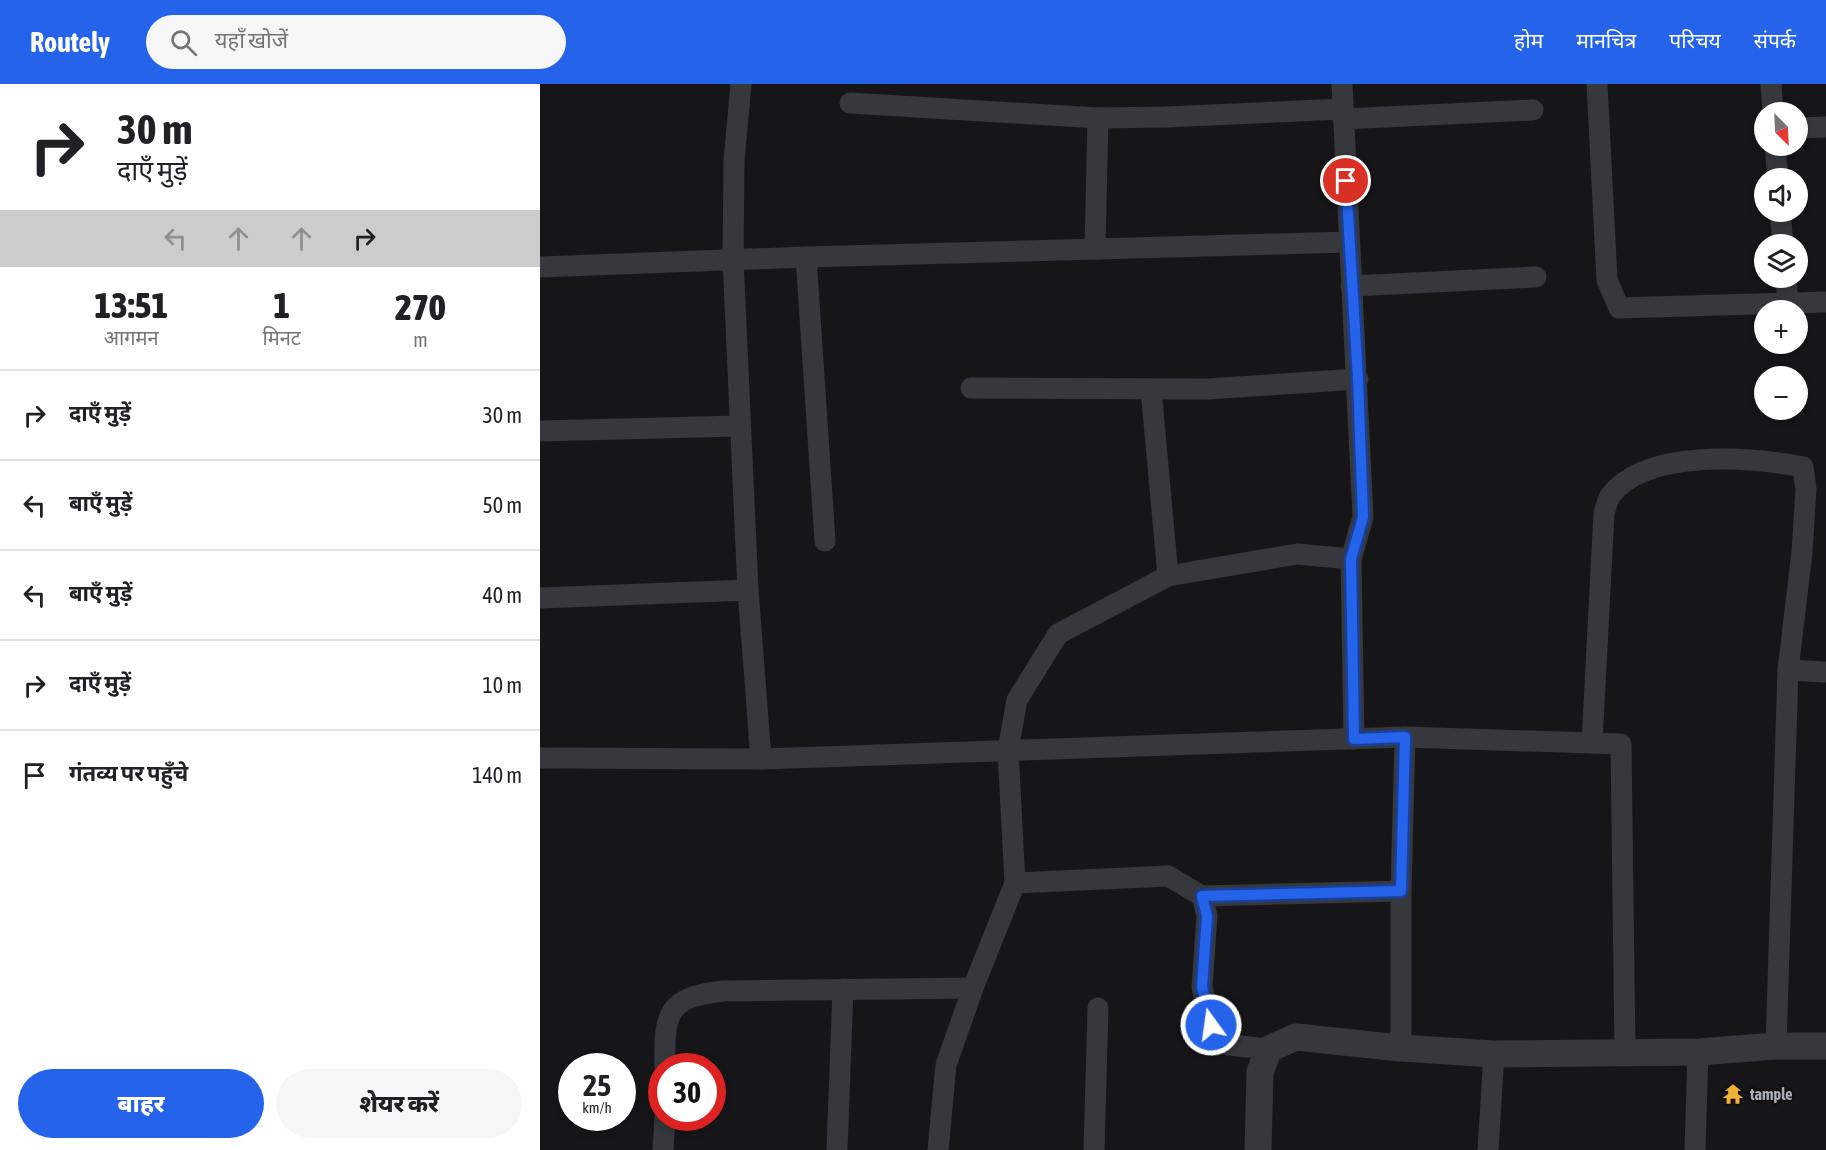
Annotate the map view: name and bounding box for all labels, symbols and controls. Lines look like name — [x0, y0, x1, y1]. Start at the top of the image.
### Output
search box — [146, 15, 566, 69]
text: Routely — [30, 26, 110, 58]
icon: search — [167, 26, 200, 59]
text: यहाँ खोजें — [215, 27, 288, 53]
text: होम — [1514, 28, 1543, 52]
text: मानचित्र — [1576, 28, 1636, 52]
text: परिचय — [1669, 28, 1721, 52]
text: संपर्क — [1754, 28, 1796, 52]
north arrow — [1754, 102, 1808, 156]
map controls — [1754, 102, 1808, 420]
text: 30 m — [117, 105, 192, 153]
icon: right — [18, 108, 96, 186]
text: दाएँ मुड़ें — [117, 155, 188, 186]
pin — [1320, 155, 1371, 206]
icon: arrive — [1329, 164, 1362, 197]
button: sound — [1754, 168, 1808, 222]
icon: left — [159, 222, 192, 255]
icon: ahead — [222, 222, 255, 255]
icon: ahead — [285, 222, 318, 255]
icon: right — [348, 222, 381, 255]
button: layers — [1754, 234, 1808, 288]
text: 13:51 — [94, 284, 168, 326]
text: 1 — [273, 284, 290, 326]
text: 270 — [395, 286, 446, 328]
button: + — [1754, 300, 1808, 354]
text: आगमन — [104, 326, 159, 349]
text: मिनट — [263, 326, 301, 349]
text: m — [413, 328, 428, 351]
button: − — [1754, 366, 1808, 420]
icon: right — [18, 399, 51, 432]
text: दाएँ मुड़ें — [69, 400, 131, 426]
text: 30 m — [482, 402, 522, 428]
icon: left — [18, 489, 51, 522]
text: बाएँ मुड़ें — [69, 490, 132, 516]
text: 50 m — [482, 492, 522, 518]
icon: left — [18, 579, 51, 612]
text: बाएँ मुड़ें — [69, 580, 132, 606]
text: 40 m — [482, 582, 522, 608]
icon: right — [18, 669, 51, 702]
text: दाएँ मुड़ें — [69, 670, 131, 696]
text: 10 m — [482, 672, 522, 698]
icon: arrive — [18, 759, 51, 792]
text: गंतव्य पर पहुँचे — [69, 760, 188, 786]
text: 140 m — [472, 762, 522, 788]
position arrow — [1179, 993, 1243, 1057]
speed limit sign: 30 — [648, 1053, 726, 1131]
text: 25 — [583, 1068, 611, 1102]
button: बाहर — [18, 1069, 264, 1138]
button: शेयर करें — [276, 1069, 522, 1138]
temple icon: tample — [1721, 1082, 1745, 1106]
place label: tample — [1749, 1085, 1793, 1103]
text: km/h — [582, 1099, 612, 1116]

